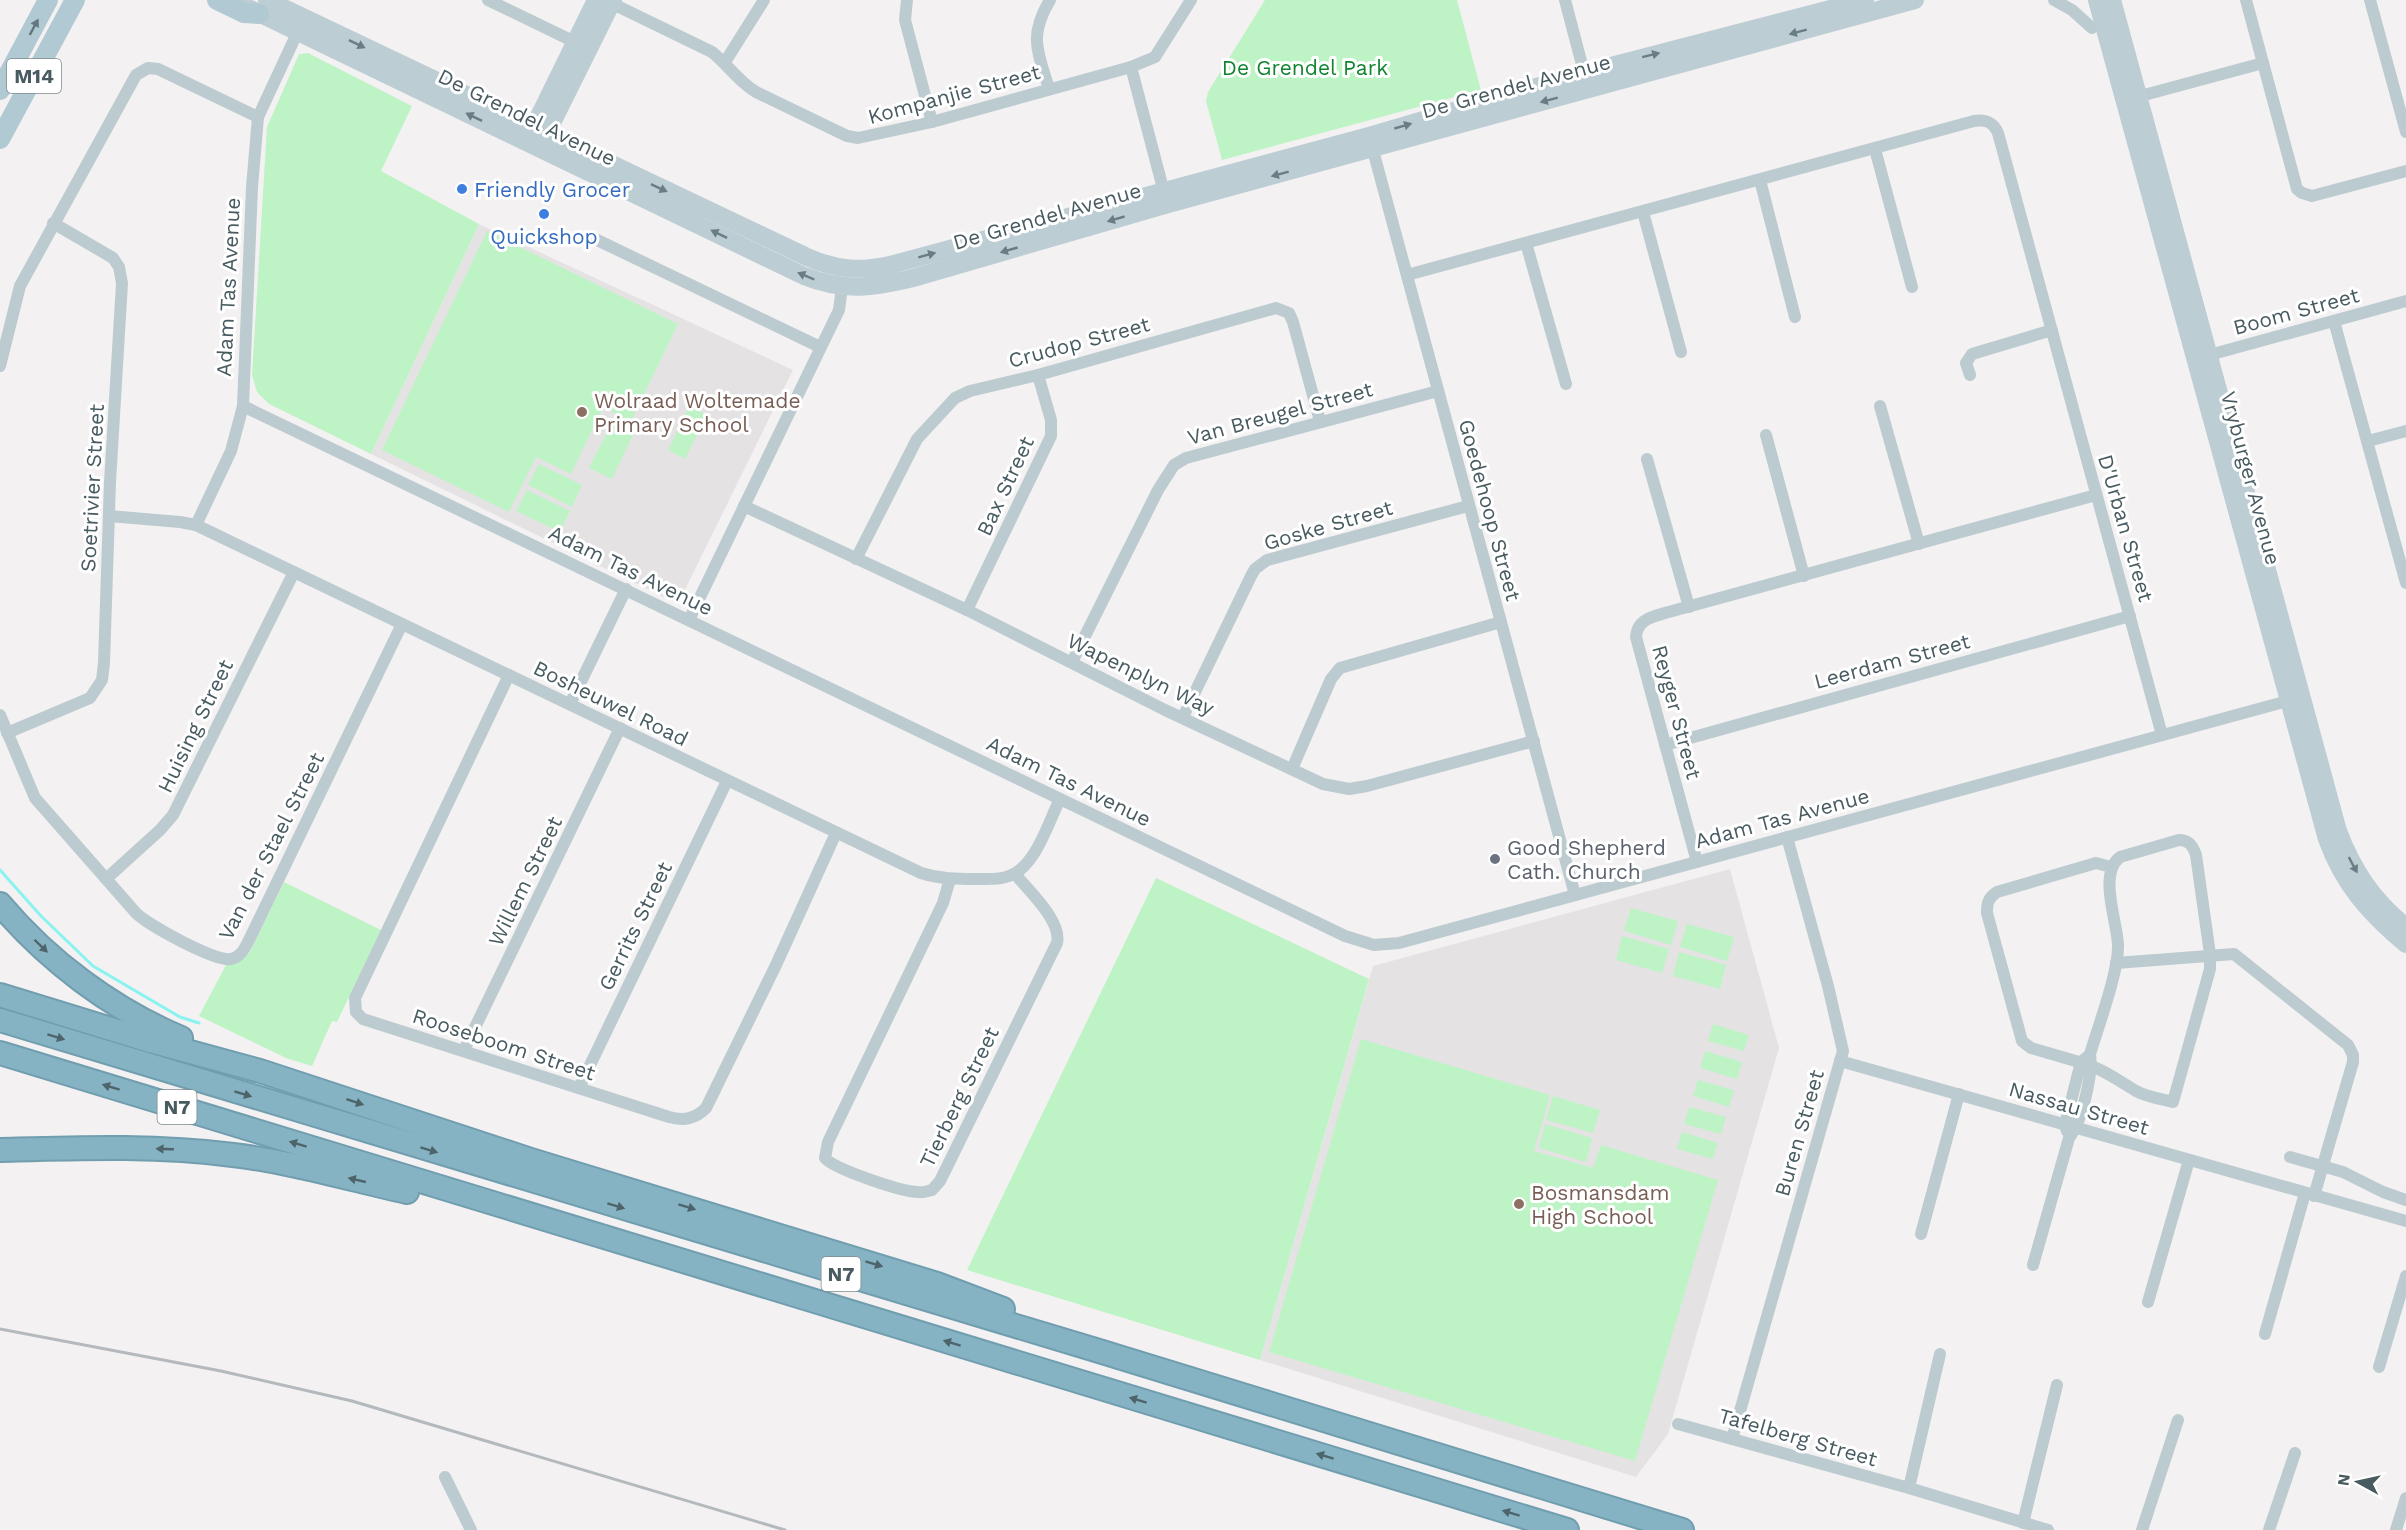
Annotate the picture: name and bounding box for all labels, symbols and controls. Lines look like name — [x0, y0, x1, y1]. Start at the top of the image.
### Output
one-way arrow — [29, 18, 39, 35]
one-way arrow — [1789, 28, 1807, 37]
one-way arrow — [349, 39, 366, 48]
street label: De Grendel Avenue — [1419, 49, 1613, 123]
one-way arrow — [1642, 50, 1660, 59]
park label: De Grendel Park — [1222, 55, 1388, 80]
road number: M14 — [7, 59, 61, 93]
street label: Kompanjie Street — [865, 59, 1043, 129]
street label: De Grendel Avenue — [434, 63, 620, 171]
one-way arrow — [1540, 96, 1558, 105]
one-way arrow — [465, 112, 482, 121]
one-way arrow — [1394, 121, 1412, 130]
one-way arrow — [1271, 170, 1289, 179]
place label: Friendly Grocer — [474, 177, 631, 202]
street label: De Grendel Avenue — [950, 177, 1144, 255]
marker: Friendly Grocer — [455, 182, 469, 196]
one-way arrow — [650, 183, 668, 193]
street label: Adam Tas Avenue — [211, 197, 245, 377]
marker: Quickshop — [537, 207, 551, 221]
one-way arrow — [1107, 215, 1125, 224]
place label: Quickshop — [490, 224, 598, 249]
one-way arrow — [710, 230, 727, 239]
one-way arrow — [1000, 246, 1018, 255]
one-way arrow — [918, 250, 936, 260]
one-way arrow — [797, 271, 815, 280]
street label: Boom Street — [2230, 282, 2362, 340]
street label: Crudop Street — [1006, 311, 1153, 373]
street label: Van Breugel Street — [1185, 376, 1376, 450]
place label: Wolraad Woltemade Primary School — [594, 388, 801, 437]
street label: Vryburger Avenue — [2216, 389, 2286, 567]
street label: Soetrivier Street — [75, 403, 109, 572]
marker: Wolraad Woltemade Primary School — [575, 405, 589, 419]
street label: Goedehoop Street — [1454, 416, 1526, 604]
street label: Bax Street — [971, 432, 1039, 540]
street label: D'Urban Street — [2093, 452, 2159, 605]
street label: Goske Street — [1261, 495, 1396, 555]
street label: Adam Tas Avenue — [545, 519, 717, 621]
street label: Wapenplyn Way — [1063, 628, 1219, 720]
street label: Leerdam Street — [1811, 628, 1973, 694]
street label: Reyger Street — [1647, 642, 1707, 782]
street label: Huising Street — [152, 655, 238, 797]
street label: Bosheuwel Road — [530, 655, 692, 751]
street label: Adam Tas Avenue — [983, 730, 1155, 832]
street label: Van der Stael Street — [213, 748, 329, 944]
street label: Adam Tas Avenue — [1692, 783, 1872, 853]
street label: Willem Street — [483, 812, 567, 950]
place label: Good Shepherd Cath. Church — [1507, 835, 1666, 884]
marker: Good Shepherd Cath. Church — [1488, 852, 1502, 866]
street label: Gerrits Street — [593, 857, 677, 995]
one-way arrow — [2348, 857, 2358, 874]
one-way arrow — [33, 939, 48, 952]
street label: Rooseboom Street — [409, 1003, 599, 1085]
street label: Tierberg Street — [914, 1022, 1004, 1171]
one-way arrow — [47, 1033, 65, 1042]
street label: Buren Street — [1769, 1067, 1829, 1199]
street label: Nassau Street — [2006, 1076, 2152, 1140]
one-way arrow — [102, 1082, 120, 1091]
road number: N7 — [158, 1090, 196, 1124]
one-way arrow — [234, 1090, 252, 1099]
one-way arrow — [346, 1098, 364, 1107]
one-way arrow — [289, 1139, 307, 1148]
one-way arrow — [155, 1145, 174, 1154]
one-way arrow — [420, 1146, 438, 1155]
one-way arrow — [347, 1175, 366, 1184]
place label: Bosmansdam High School — [1531, 1180, 1669, 1229]
marker: Bosmansdam High School — [1512, 1197, 1526, 1211]
one-way arrow — [607, 1202, 625, 1211]
one-way arrow — [678, 1203, 696, 1212]
road number: N7 — [822, 1257, 860, 1291]
one-way arrow — [865, 1260, 883, 1269]
one-way arrow — [943, 1338, 961, 1347]
one-way arrow — [1129, 1395, 1147, 1404]
street label: Tafelberg Street — [1716, 1402, 1880, 1472]
one-way arrow — [1316, 1451, 1334, 1460]
north arrow — [2328, 1452, 2388, 1512]
text: N — [2333, 1473, 2354, 1487]
one-way arrow — [1502, 1508, 1520, 1517]

